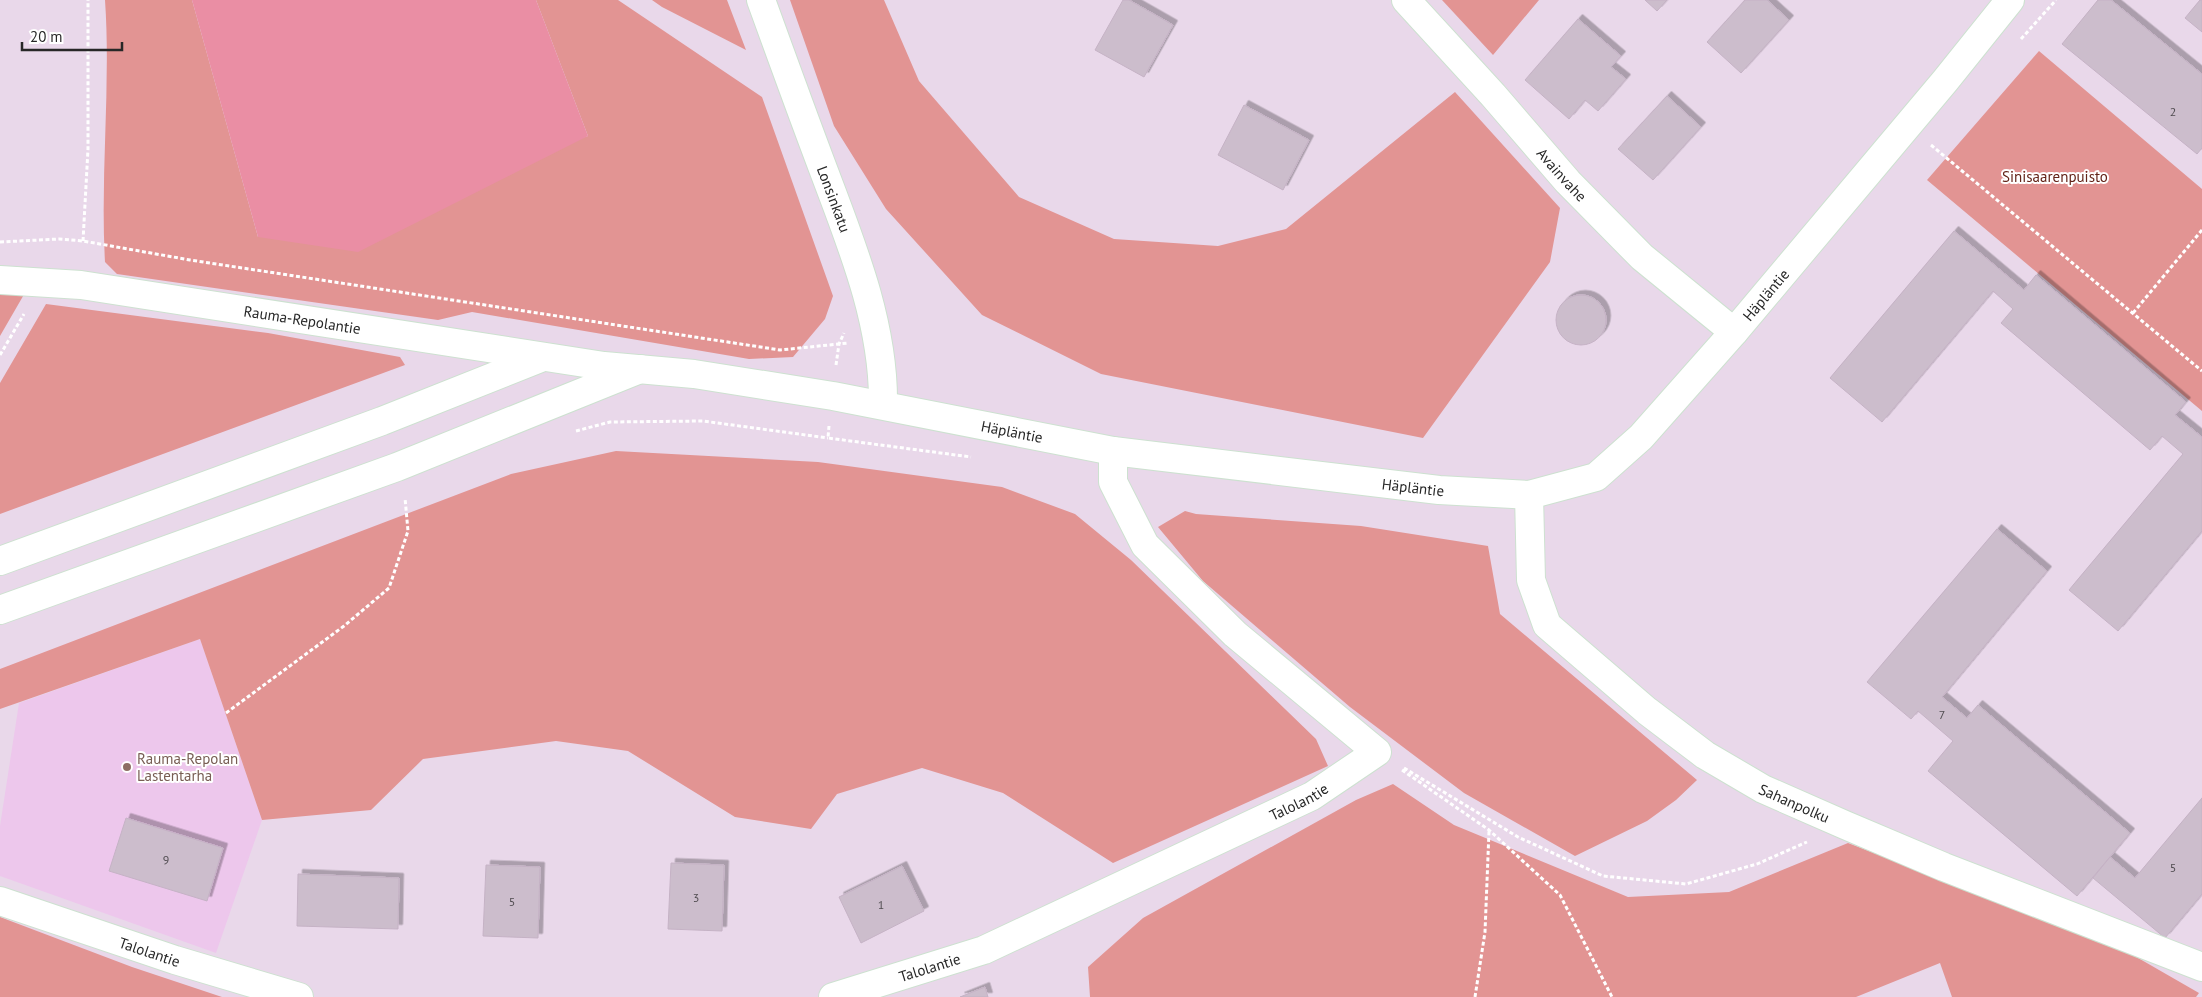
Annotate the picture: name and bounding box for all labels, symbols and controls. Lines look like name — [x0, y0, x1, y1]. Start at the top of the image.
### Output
scale bar — [22, 20, 122, 52]
text: 20 m — [30, 27, 63, 46]
house number: 2 — [2170, 104, 2176, 119]
street label: Avainvahe — [1533, 144, 1591, 205]
street label: Lonsinkatu — [813, 163, 855, 235]
park label: Sinisaarenpuisto — [2002, 167, 2108, 186]
street label: Häpläntie — [1738, 265, 1793, 325]
street label: Rauma-Repolantie — [242, 301, 362, 338]
street label: Häpläntie — [980, 416, 1045, 447]
street label: Häpläntie — [1381, 474, 1445, 500]
house number: 7 — [1939, 707, 1945, 722]
place label: Rauma-Repolan Lastentarha — [137, 749, 238, 785]
marker: Rauma-Repolan Lastentarha — [121, 761, 133, 773]
street label: Talolantie — [1266, 778, 1332, 824]
street label: Sahanpolku — [1756, 779, 1833, 827]
house number: 9 — [163, 852, 169, 867]
house number: 5 — [2170, 860, 2176, 875]
house number: 3 — [693, 890, 699, 905]
house number: 5 — [509, 894, 515, 909]
house number: 1 — [878, 897, 884, 912]
street label: Talolantie — [117, 932, 183, 971]
street label: Talolantie — [896, 948, 963, 985]

